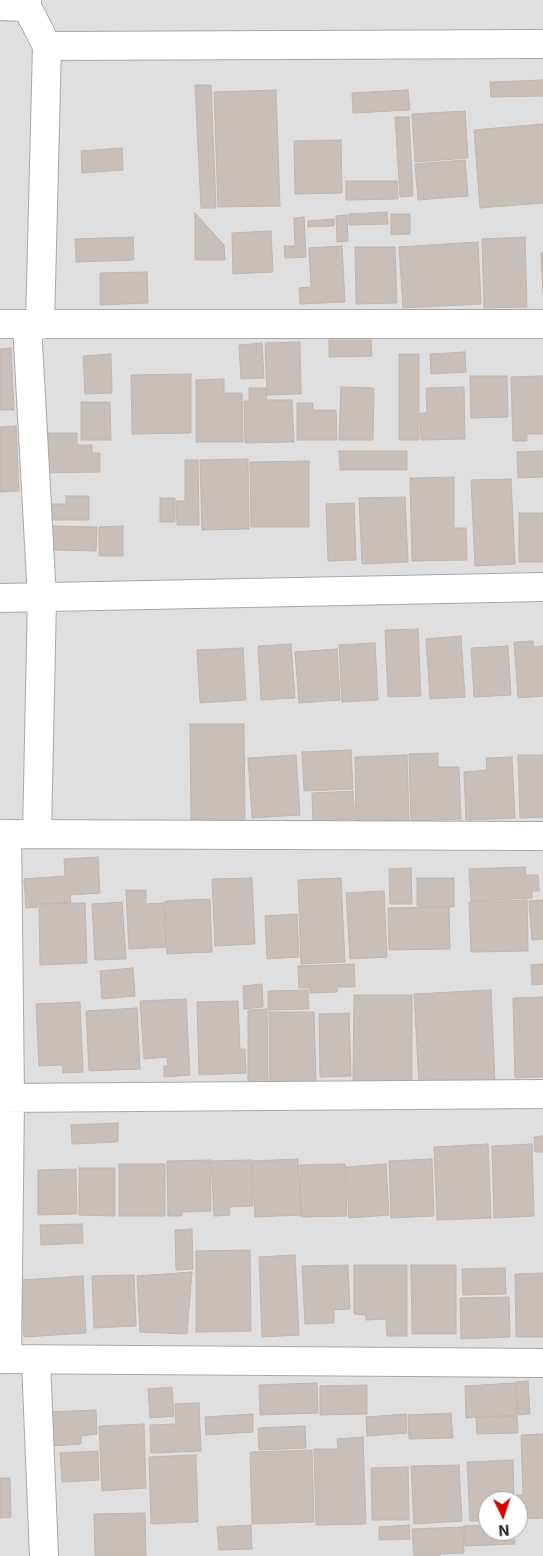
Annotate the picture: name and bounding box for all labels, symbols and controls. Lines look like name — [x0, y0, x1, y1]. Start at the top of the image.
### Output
north arrow — [478, 1491, 528, 1541]
text: N — [498, 1522, 510, 1539]

